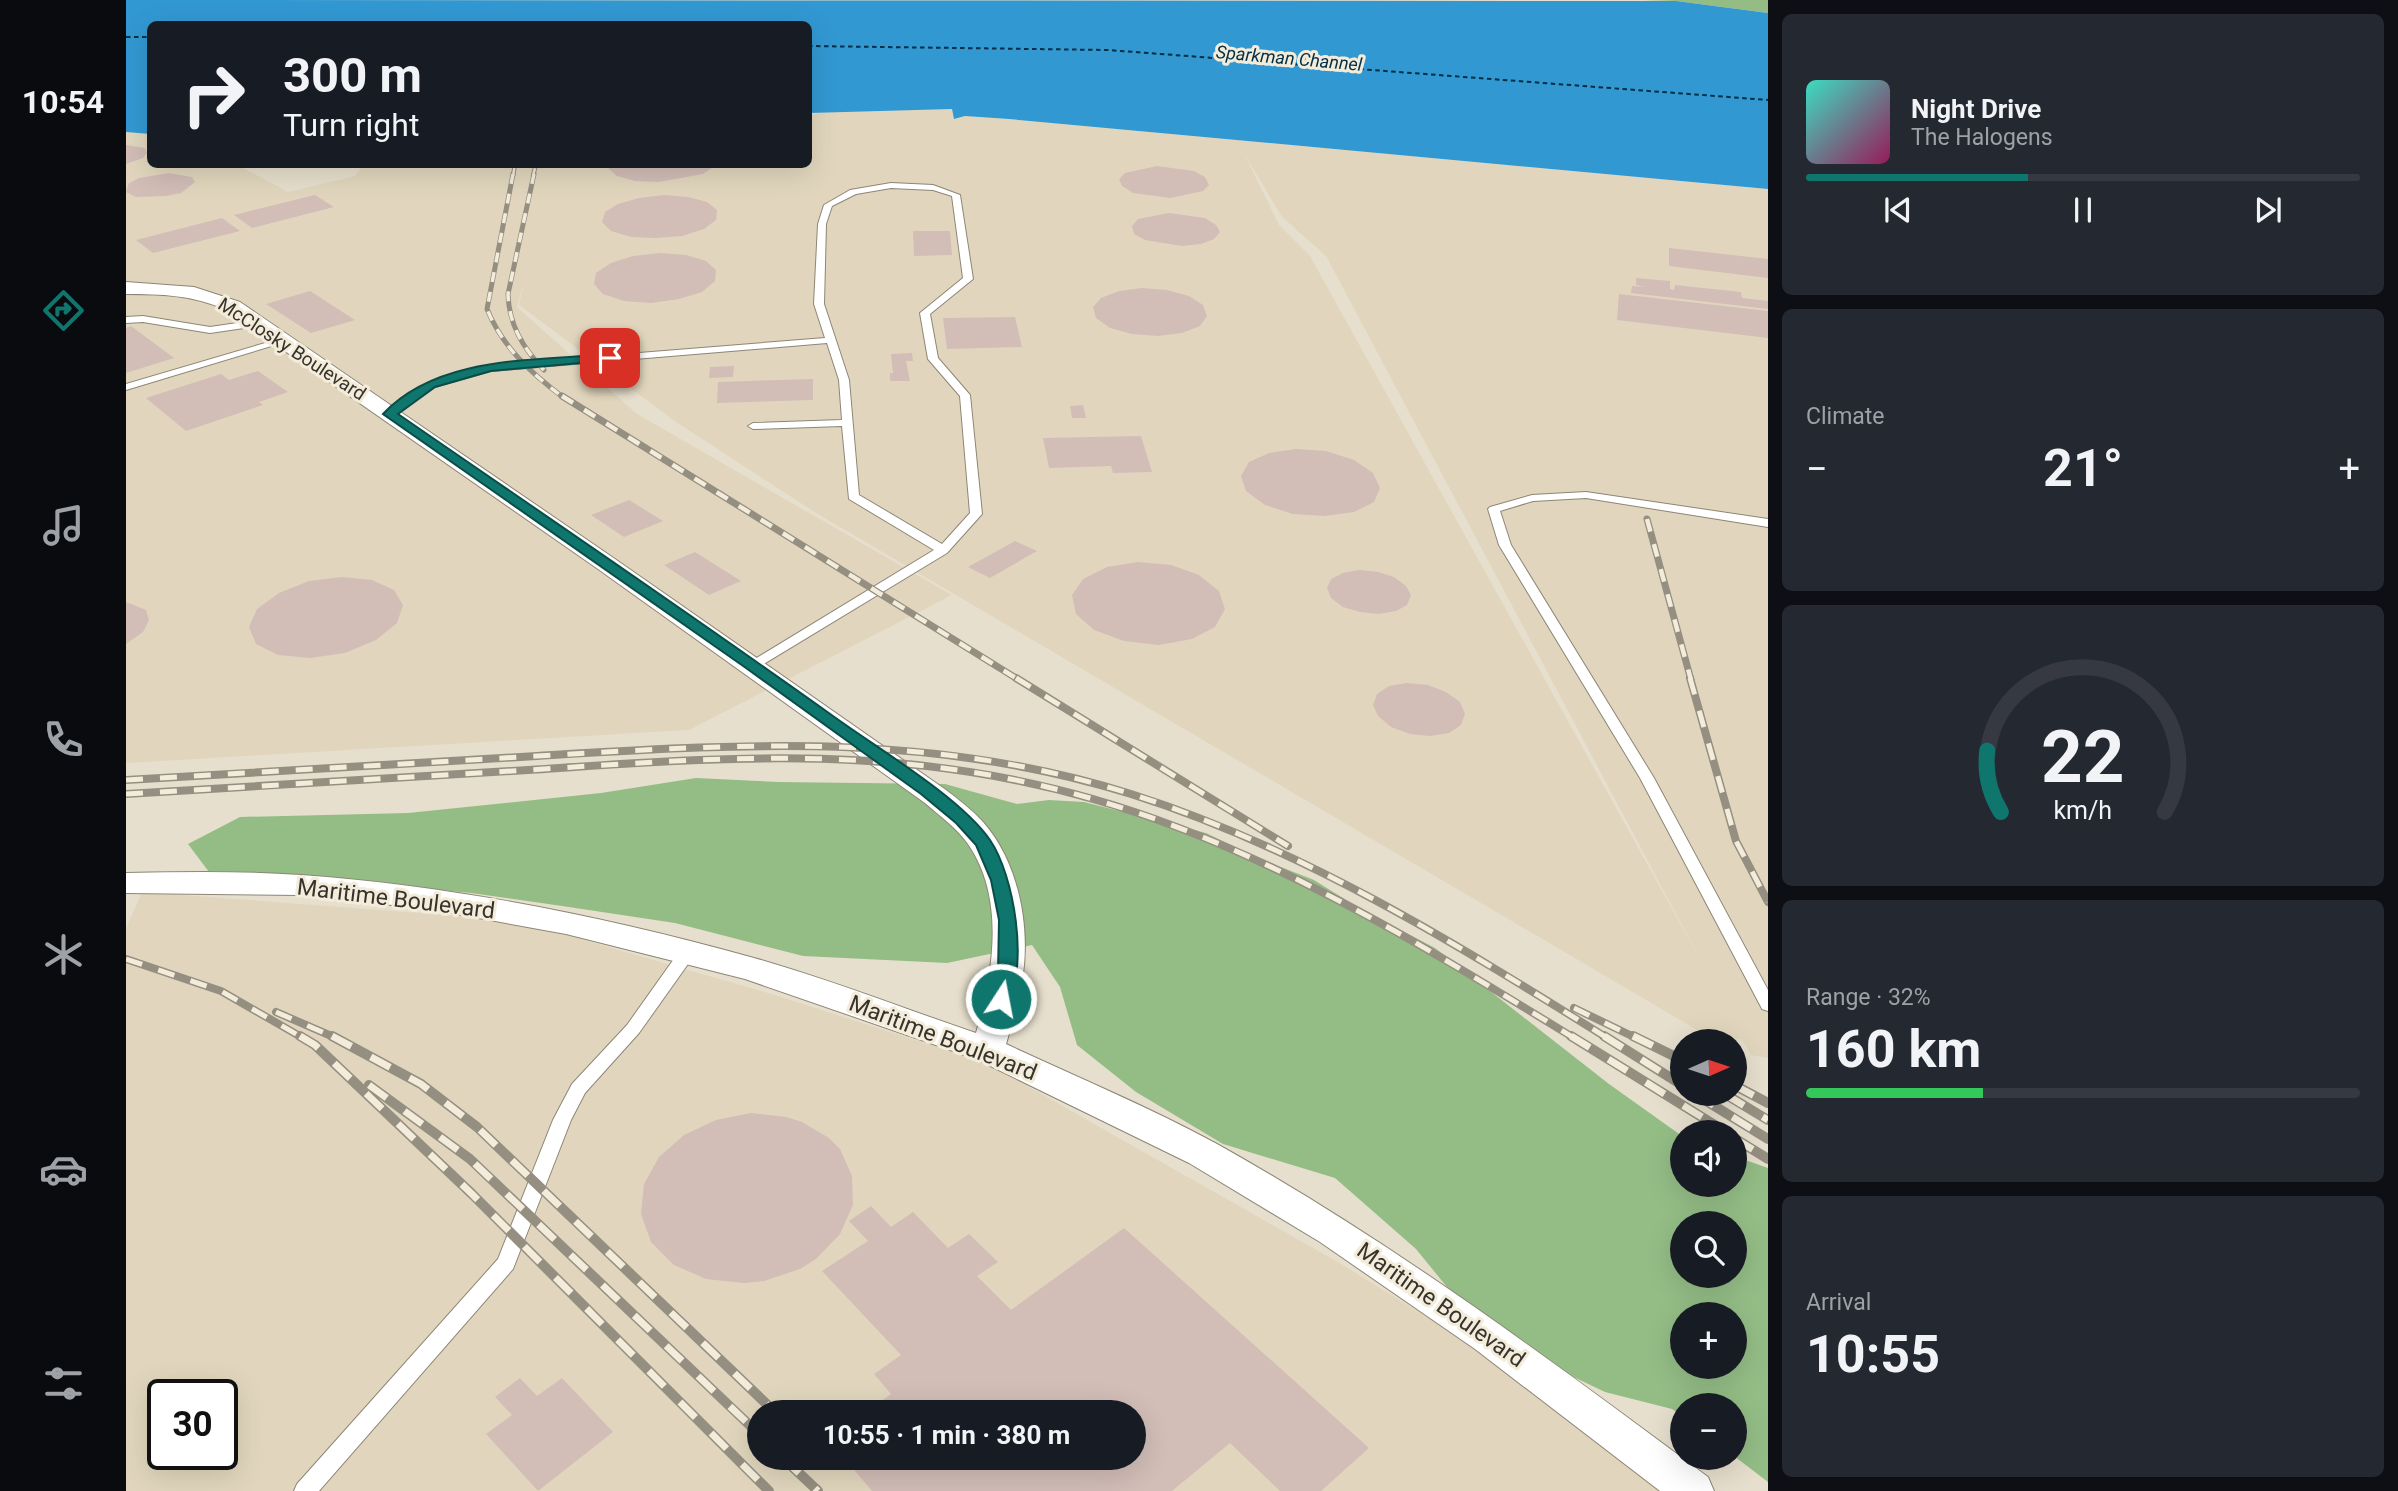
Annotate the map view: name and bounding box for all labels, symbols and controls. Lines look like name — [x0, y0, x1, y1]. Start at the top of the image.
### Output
water label: Sparkman Channel — [1215, 41, 1364, 75]
text: 300 m — [283, 47, 422, 104]
icon: right — [168, 49, 259, 140]
text: 10:54 — [22, 83, 104, 121]
text: Night Drive — [1911, 94, 2041, 124]
text: Turn right — [283, 106, 419, 144]
text: The Halogens — [1911, 124, 2053, 151]
icon: previous — [1879, 191, 1917, 229]
icon: pause — [2064, 191, 2102, 229]
icon: next — [2249, 191, 2287, 229]
icon: directions — [39, 286, 88, 335]
street label: McClosky Boulevard — [214, 293, 370, 405]
pin — [580, 328, 640, 388]
icon: arrive — [591, 339, 629, 377]
text: Climate — [1806, 403, 1885, 430]
text: 21° — [2043, 438, 2123, 499]
text: − — [1806, 447, 1828, 491]
text: + — [2338, 447, 2360, 491]
icon: music — [39, 501, 88, 550]
text: 22 — [2041, 714, 2125, 800]
icon: phone — [39, 715, 88, 764]
text: km/h — [2054, 795, 2112, 824]
street label: Maritime Boulevard — [296, 873, 496, 925]
icon: climate — [39, 930, 88, 979]
position arrow — [964, 962, 1038, 1036]
text: Range · 32% — [1806, 984, 1931, 1011]
street label: Maritime Boulevard — [845, 990, 1041, 1086]
text: 160 km — [1806, 1019, 1981, 1080]
north arrow — [1670, 1029, 1746, 1106]
map controls — [1670, 1029, 1747, 1470]
button: sound — [1670, 1120, 1747, 1197]
icon: car — [39, 1145, 88, 1194]
button: search — [1670, 1211, 1747, 1288]
street label: Maritime Boulevard — [1352, 1237, 1530, 1373]
text: Arrival — [1806, 1289, 1871, 1316]
button: + — [1670, 1302, 1747, 1379]
text: 10:55 — [1806, 1324, 1940, 1385]
icon: filters — [39, 1359, 88, 1408]
speed limit sign: 30 — [147, 1379, 238, 1470]
button: − — [1670, 1393, 1747, 1470]
text: 10:55 · 1 min · 380 m — [823, 1420, 1070, 1450]

